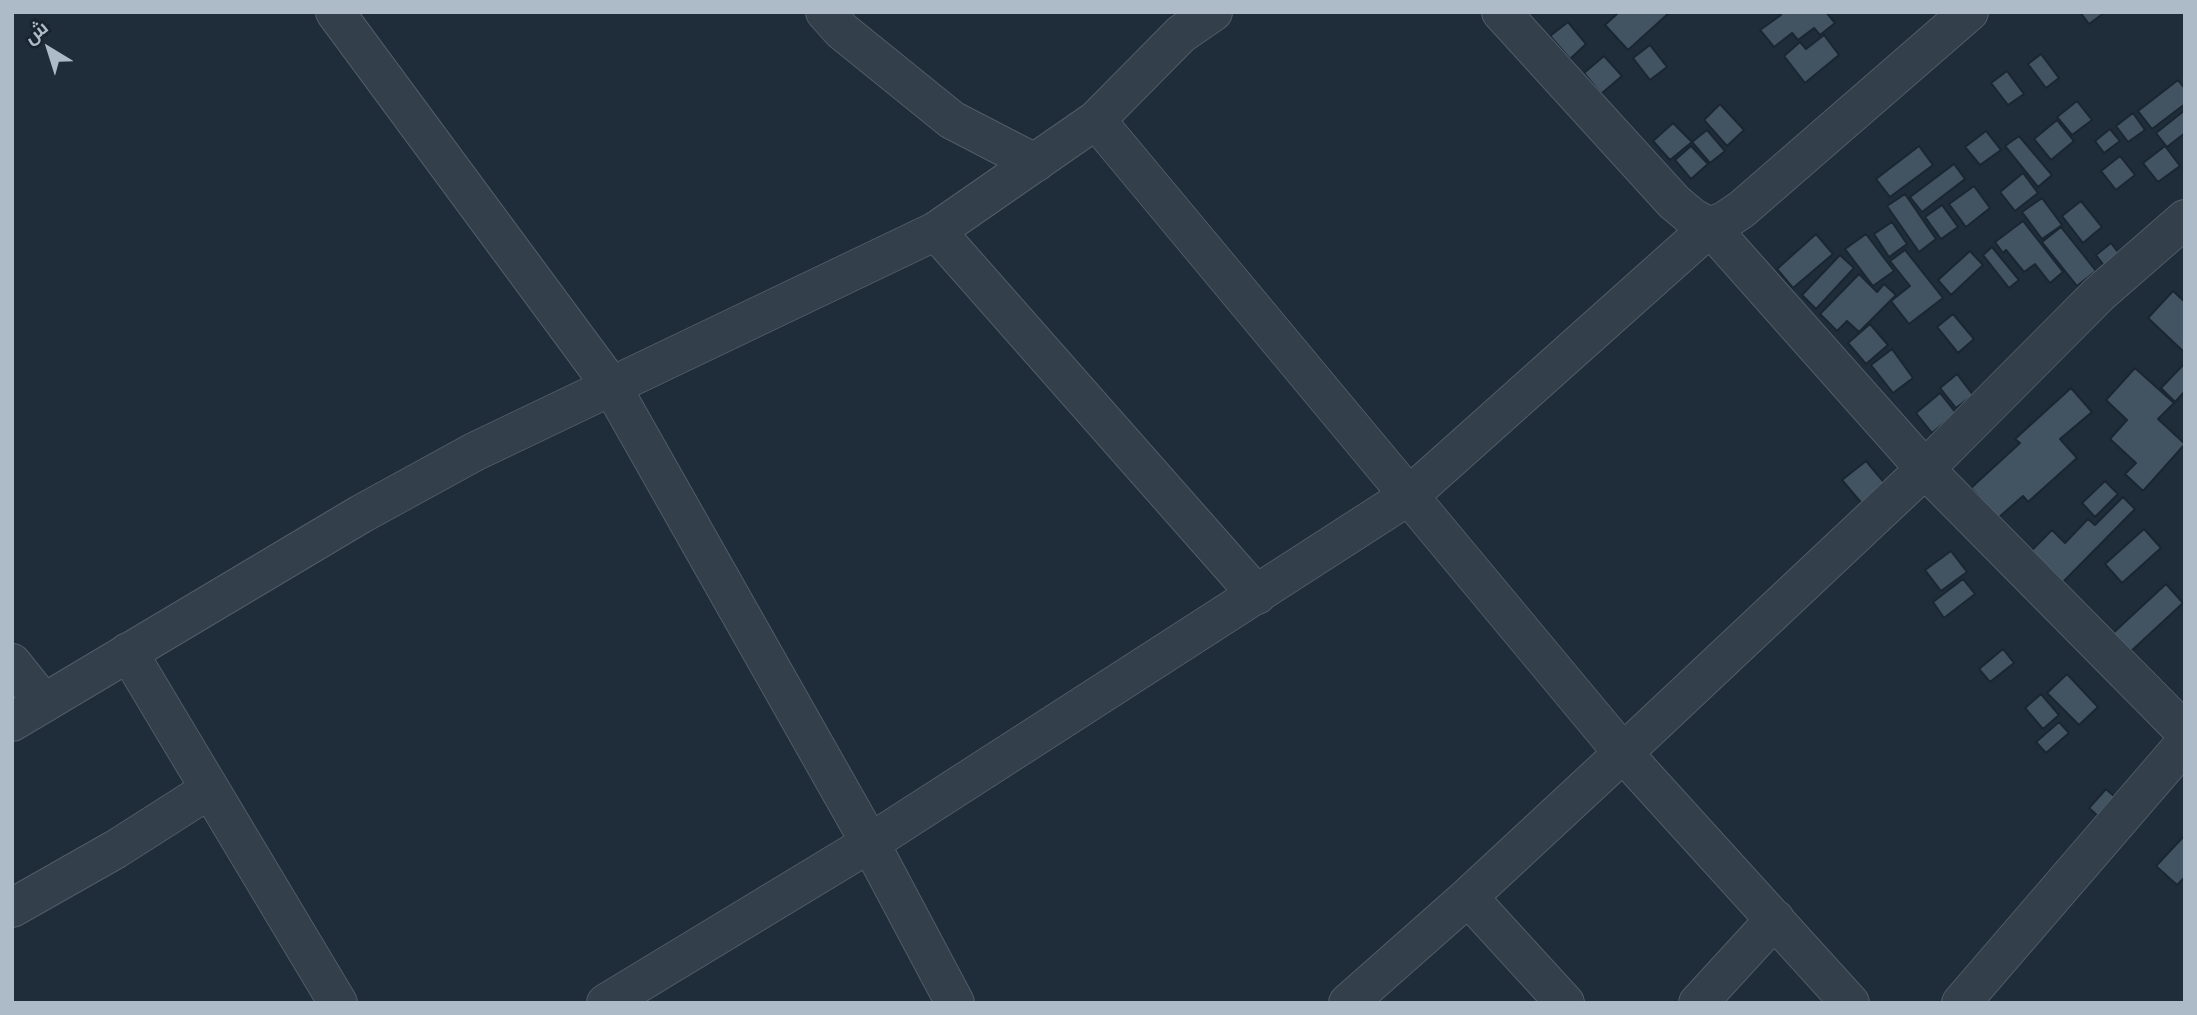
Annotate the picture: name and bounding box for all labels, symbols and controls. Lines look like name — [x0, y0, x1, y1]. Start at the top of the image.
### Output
north arrow — [14, 14, 84, 84]
text: ش — [19, 15, 53, 49]

